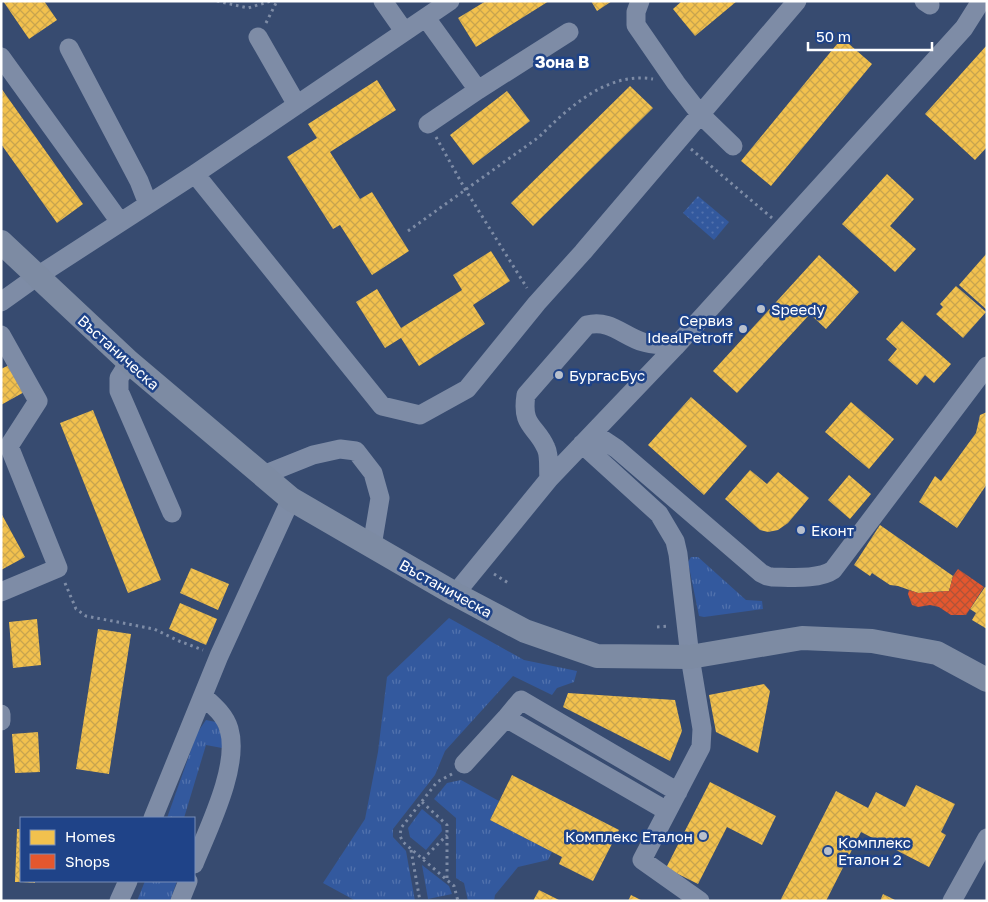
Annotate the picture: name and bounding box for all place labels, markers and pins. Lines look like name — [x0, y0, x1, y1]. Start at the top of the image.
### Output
place label: Speedy — [771, 300, 825, 318]
marker: Speedy — [755, 303, 767, 315]
place label: Сервиз IdealPetroff — [647, 311, 734, 346]
marker: Сервиз IdealPetroff — [737, 323, 749, 335]
place label: БургасБус — [569, 366, 645, 384]
marker: БургасБус — [553, 369, 565, 381]
place label: Еконт — [811, 521, 855, 539]
marker: Еконт — [795, 524, 807, 536]
place label: Комплекс Еталон — [565, 827, 693, 845]
marker: Комплекс Еталон — [697, 830, 709, 842]
place label: Комплекс Еталон 2 — [838, 833, 911, 868]
marker: Комплекс Еталон 2 — [822, 845, 834, 857]

